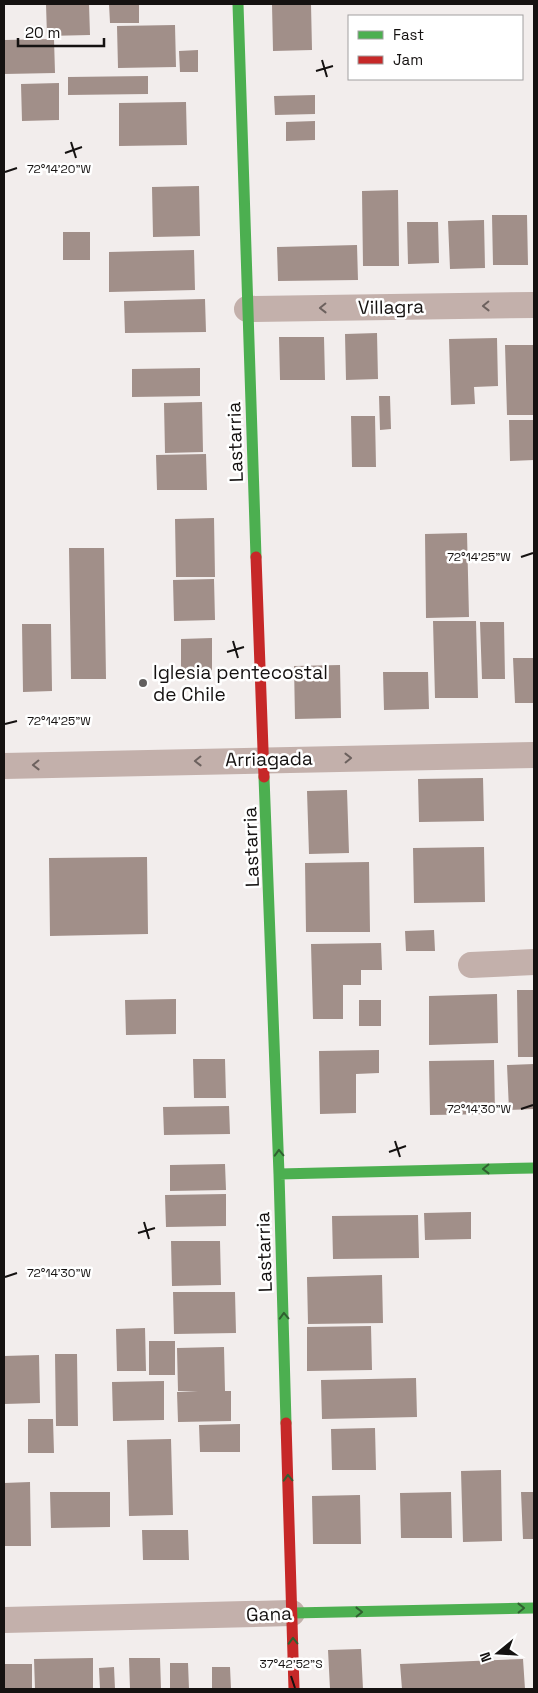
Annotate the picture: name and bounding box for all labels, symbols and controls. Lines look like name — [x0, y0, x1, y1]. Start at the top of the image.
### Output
scale bar — [18, 15, 104, 47]
legend — [348, 15, 523, 80]
text: 20 m — [25, 23, 60, 42]
text: Fast — [393, 25, 424, 44]
text: Jam — [393, 50, 423, 69]
text: 72°14'20"W — [27, 161, 92, 177]
street label: Villagra — [358, 294, 424, 320]
one-way arrow — [481, 301, 489, 311]
one-way arrow — [319, 303, 326, 313]
street label: Lastarria — [221, 401, 249, 483]
text: 72°14'25"W — [447, 549, 511, 565]
place label: Iglesia pentecostal de Chile — [153, 660, 328, 707]
marker: Iglesia pentecostal de Chile — [137, 677, 149, 689]
text: 72°14'25"W — [27, 713, 91, 729]
street label: Arriagada — [225, 746, 313, 772]
one-way arrow — [345, 753, 353, 763]
one-way arrow — [194, 756, 202, 766]
one-way arrow — [32, 760, 40, 770]
street label: Lastarria — [237, 806, 265, 888]
text: 72°14'30"W — [447, 1101, 512, 1117]
one-way arrow — [273, 1149, 284, 1157]
one-way arrow — [481, 1164, 489, 1174]
street label: Lastarria — [250, 1211, 278, 1293]
text: 72°14'30"W — [27, 1265, 92, 1281]
one-way arrow — [278, 1311, 289, 1319]
one-way arrow — [283, 1474, 294, 1482]
street label: Gana — [246, 1601, 293, 1627]
one-way arrow — [518, 1603, 525, 1613]
one-way arrow — [355, 1607, 363, 1617]
north arrow — [473, 1628, 523, 1678]
one-way arrow — [288, 1636, 298, 1644]
text: N — [476, 1650, 496, 1664]
text: 37°42'52"S — [259, 1656, 323, 1672]

